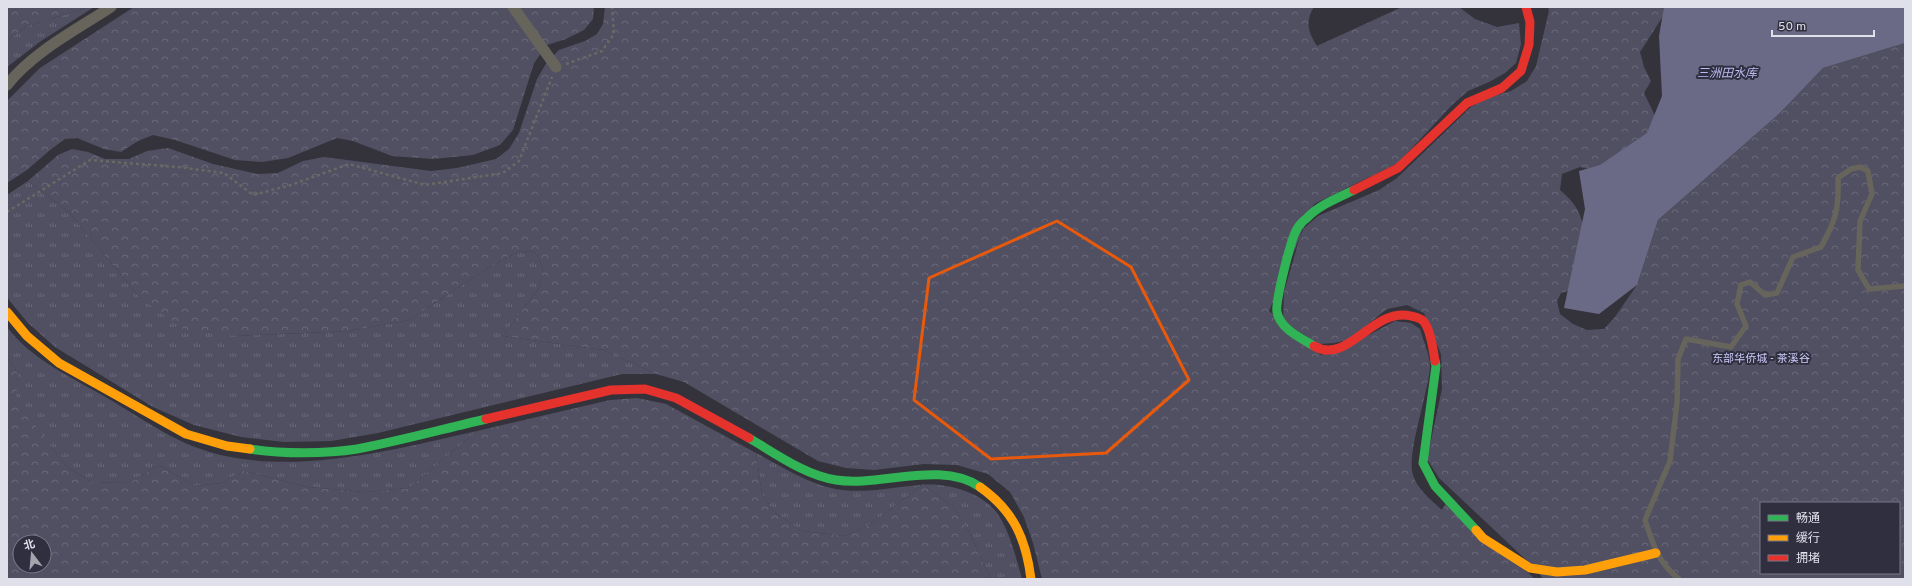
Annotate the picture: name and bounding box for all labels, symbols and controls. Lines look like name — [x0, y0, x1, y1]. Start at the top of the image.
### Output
scale bar — [1772, 12, 1874, 38]
text: 50 m — [1778, 19, 1806, 35]
water label: 三洲田水库 — [1697, 66, 1759, 82]
park label: 东部华侨城 - 茶溪谷 — [1712, 352, 1810, 366]
legend — [1760, 502, 1900, 574]
text: 畅通 — [1796, 511, 1820, 527]
text: 缓行 — [1796, 531, 1820, 547]
north arrow — [12, 534, 52, 574]
text: 北 — [22, 537, 37, 554]
text: 拥堵 — [1796, 551, 1820, 567]

